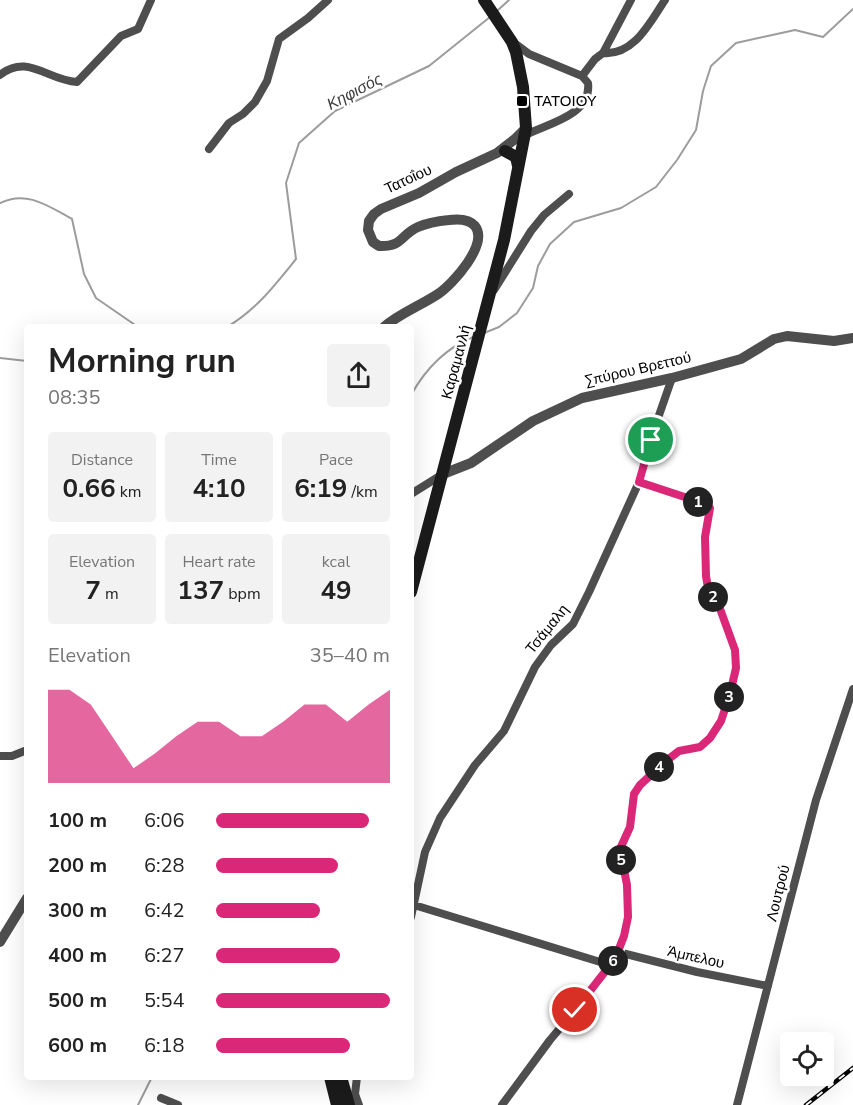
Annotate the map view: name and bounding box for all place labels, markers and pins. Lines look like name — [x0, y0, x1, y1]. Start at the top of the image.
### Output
place label: ΤΑΤΟΙΟΥ — [534, 91, 597, 111]
marker: ΤΑΤΟΙΟΥ — [515, 94, 529, 108]
pin — [625, 414, 676, 465]
pin: 1 — [683, 487, 713, 517]
pin: 2 — [698, 582, 728, 612]
pin: 3 — [714, 682, 744, 712]
pin: 4 — [644, 752, 674, 782]
pin: 5 — [606, 845, 636, 875]
pin: 6 — [598, 946, 628, 976]
pin — [549, 984, 600, 1035]

